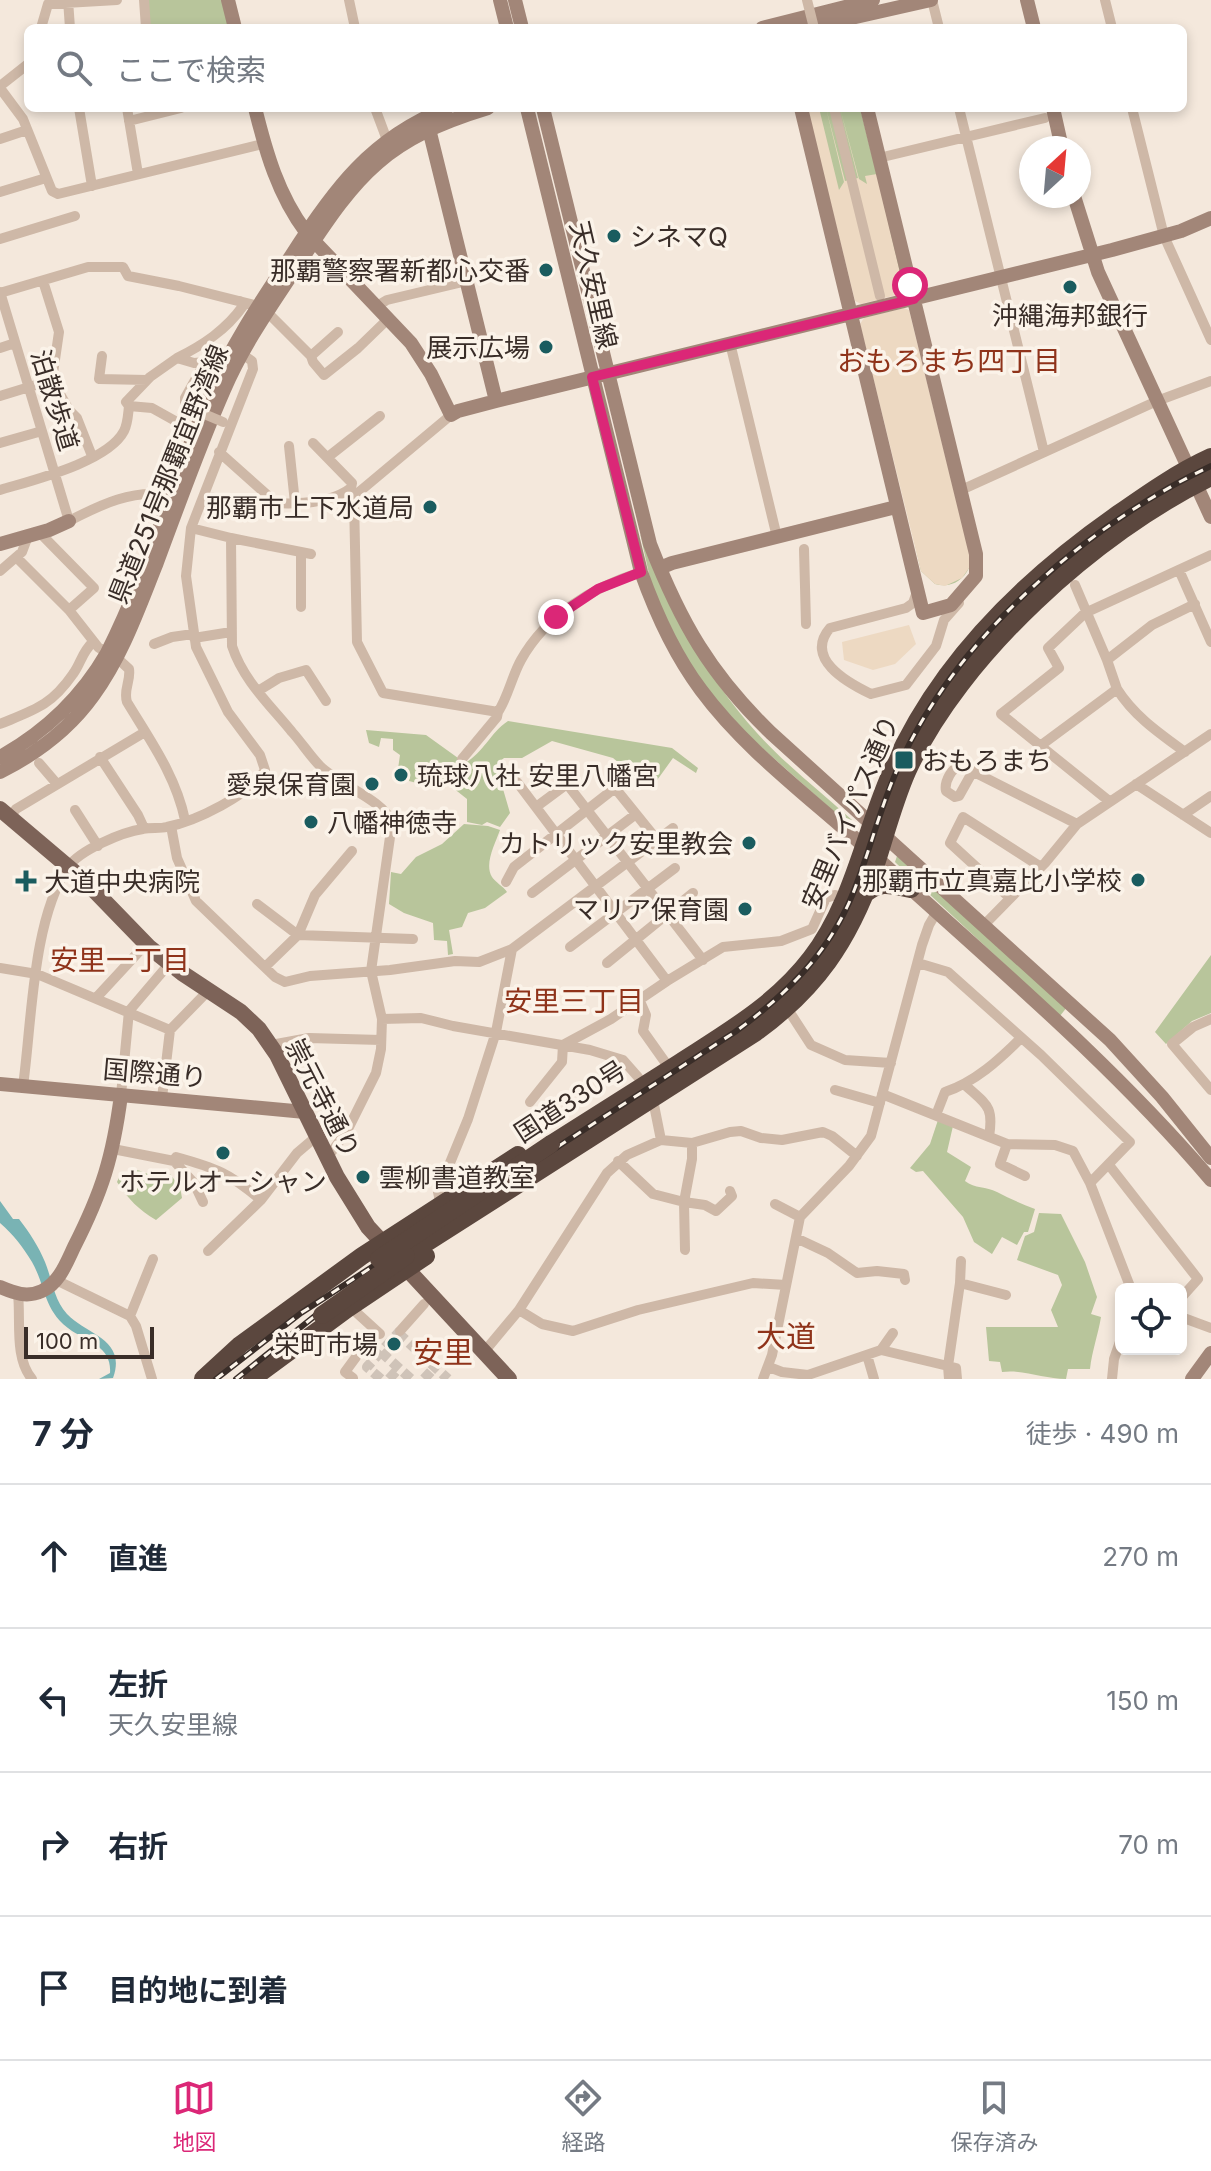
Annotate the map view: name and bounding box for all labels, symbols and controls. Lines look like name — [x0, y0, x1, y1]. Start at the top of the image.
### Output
search box — [24, 24, 1187, 112]
icon: search — [52, 46, 96, 90]
text: ここで検索 — [116, 52, 266, 88]
north arrow — [1019, 136, 1091, 208]
street label: 天久安里線 — [564, 218, 624, 352]
place label: シネマQ — [630, 221, 728, 252]
marker: シネマQ — [605, 227, 623, 245]
place label: 那覇警察署新都心交番 — [270, 255, 530, 286]
marker: 那覇警察署新都心交番 — [537, 261, 555, 279]
route start — [892, 267, 928, 303]
marker: 沖縄海邦銀行 — [1061, 278, 1079, 296]
place label: 沖縄海邦銀行 — [992, 300, 1148, 331]
place label: 展示広場 — [426, 332, 530, 363]
marker: 展示広場 — [537, 338, 555, 356]
street label: 県道251号那覇宜野湾線 — [102, 340, 234, 608]
district label: おもろまち四丁目 — [837, 344, 1061, 378]
street label: 泊散歩道 — [25, 346, 85, 454]
place label: 那覇市上下水道局 — [206, 492, 414, 523]
marker: 那覇市上下水道局 — [421, 498, 439, 516]
route end — [538, 599, 574, 635]
street label: 安里バイパス通り — [795, 710, 905, 914]
place label: おもろまち — [922, 745, 1052, 776]
marker: おもろまち — [893, 749, 915, 771]
place label: 琉球八社 安里八幡宮 — [417, 760, 658, 791]
marker: 琉球八社 安里八幡宮 — [392, 766, 410, 784]
place label: 愛泉保育園 — [226, 769, 356, 800]
marker: 愛泉保育園 — [363, 775, 381, 793]
place label: 八幡神徳寺 — [327, 807, 457, 838]
marker: 八幡神徳寺 — [302, 813, 320, 831]
place label: カトリック安里教会 — [499, 828, 733, 859]
marker: カトリック安里教会 — [740, 834, 758, 852]
place label: 那覇市立真嘉比小学校 — [862, 865, 1122, 896]
place label: 大道中央病院 — [44, 866, 200, 897]
marker: 大道中央病院 — [15, 870, 37, 892]
marker: 那覇市立真嘉比小学校 — [1129, 871, 1147, 889]
place label: マリア保育園 — [573, 894, 729, 925]
marker: マリア保育園 — [736, 900, 754, 918]
district label: 安里一丁目 — [50, 943, 190, 977]
district label: 安里三丁目 — [504, 984, 644, 1018]
street label: 崇元寺通り — [280, 1033, 366, 1163]
street label: 国際通り — [102, 1053, 208, 1093]
street label: 国道330号 — [508, 1054, 632, 1148]
marker: ホテルオーシャン — [214, 1144, 232, 1162]
place label: 雲柳書道教室 — [379, 1162, 535, 1193]
place label: ホテルオーシャン — [119, 1166, 327, 1197]
marker: 雲柳書道教室 — [354, 1168, 372, 1186]
map controls — [1115, 1283, 1187, 1355]
button: locate — [1115, 1283, 1187, 1355]
district label: 大道 — [756, 1318, 816, 1354]
scale bar — [24, 1323, 154, 1359]
text: 100 m — [36, 1328, 98, 1354]
place label: 栄町市場 — [274, 1329, 378, 1360]
district label: 安里 — [413, 1334, 473, 1370]
marker: 栄町市場 — [385, 1335, 403, 1353]
text: 7 分 — [32, 1413, 94, 1454]
text: 徒歩 · 490 m — [1025, 1418, 1179, 1449]
icon: ahead — [32, 1534, 76, 1578]
text: 直進 — [108, 1540, 168, 1576]
text: 270 m — [1102, 1541, 1179, 1572]
text: 左折 — [108, 1666, 168, 1702]
icon: left — [32, 1678, 76, 1722]
text: 150 m — [1106, 1685, 1179, 1716]
text: 天久安里線 — [108, 1709, 238, 1740]
icon: right — [32, 1822, 76, 1866]
text: 右折 — [108, 1828, 168, 1864]
text: 70 m — [1118, 1829, 1179, 1860]
icon: arrive — [32, 1966, 76, 2010]
text: 目的地に到着 — [108, 1972, 288, 2008]
tab: 地図 — [172, 2076, 217, 2156]
tab: 経路 — [561, 2076, 606, 2156]
tab: 保存済み — [950, 2076, 1039, 2156]

